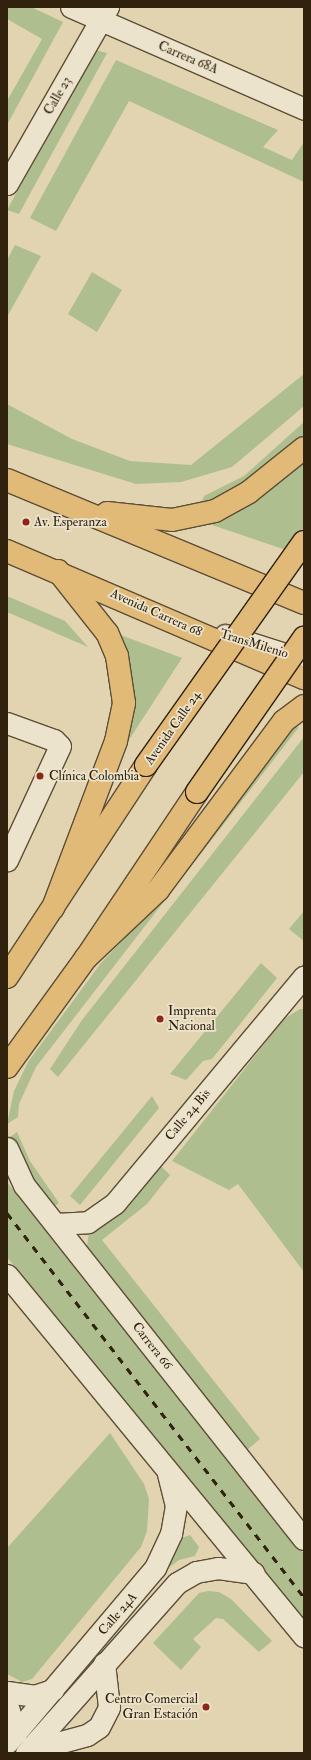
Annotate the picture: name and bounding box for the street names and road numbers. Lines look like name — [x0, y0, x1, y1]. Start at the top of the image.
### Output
street label: Carrera 68A — [156, 38, 220, 78]
street label: Calle 23 — [41, 74, 75, 118]
street label: Avenida Carrera 68 — [108, 586, 204, 640]
street label: TransMilenio — [218, 626, 290, 662]
street label: Avenida Calle 24 — [142, 688, 204, 768]
street label: Calle 24 Bis — [162, 1086, 214, 1144]
street label: Carrera 66 — [129, 1319, 175, 1373]
street label: Calle 24A — [95, 1589, 141, 1639]

